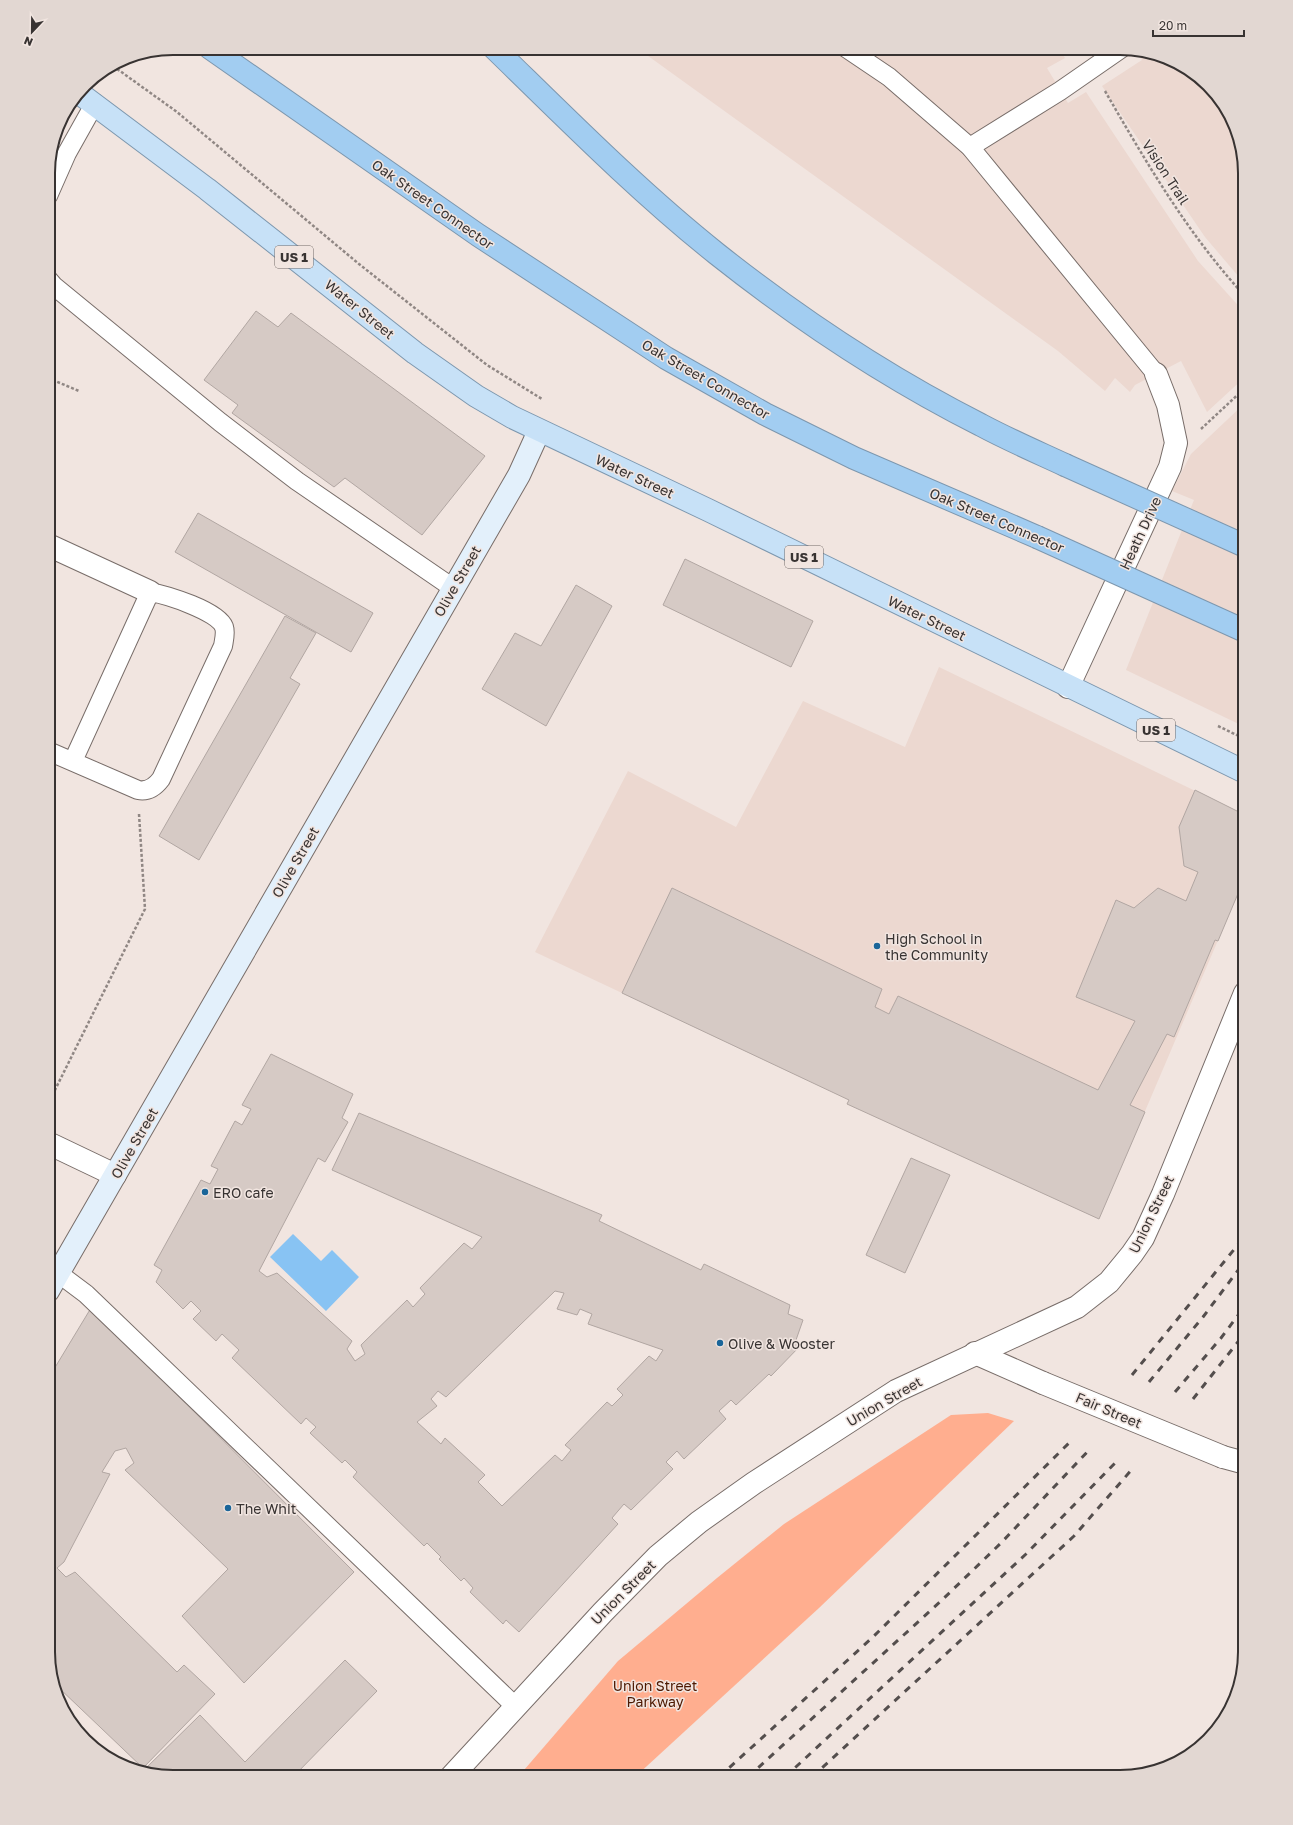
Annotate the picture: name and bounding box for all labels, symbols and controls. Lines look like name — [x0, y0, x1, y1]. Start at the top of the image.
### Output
north arrow — [12, 12, 52, 52]
scale bar — [1153, 12, 1244, 38]
text: 20 m — [1159, 18, 1187, 33]
text: N — [22, 34, 34, 49]
street label: Vision Trail — [1139, 136, 1193, 208]
street label: Oak Street Connector — [369, 155, 498, 253]
road number: US 1 — [275, 246, 313, 268]
street label: Water Street — [322, 276, 398, 342]
street label: Oak Street Connector — [639, 335, 773, 423]
street label: Water Street — [593, 450, 677, 502]
street label: Oak Street Connector — [927, 484, 1068, 556]
street label: Heath Drive — [1116, 494, 1164, 572]
street label: Olive Street — [430, 542, 484, 620]
road number: US 1 — [785, 546, 823, 568]
street label: Water Street — [885, 592, 969, 644]
road number: US 1 — [1137, 719, 1175, 741]
street label: Olive Street — [268, 823, 322, 901]
place label: High School in the Community — [885, 930, 988, 963]
marker: High School in the Community — [872, 941, 882, 951]
street label: Olive Street — [107, 1104, 161, 1182]
street label: Union Street — [1125, 1172, 1177, 1256]
place label: ERO cafe — [213, 1184, 274, 1201]
marker: ERO cafe — [200, 1187, 210, 1197]
place label: Olive & Wooster — [728, 1335, 835, 1352]
marker: Olive & Wooster — [715, 1338, 725, 1348]
street label: Union Street — [843, 1373, 925, 1429]
street label: Fair Street — [1073, 1388, 1145, 1432]
place label: The Whit — [236, 1500, 296, 1517]
marker: The Whit — [223, 1503, 233, 1513]
street label: Union Street — [587, 1556, 659, 1628]
park label: Union Street Parkway — [613, 1677, 697, 1710]

